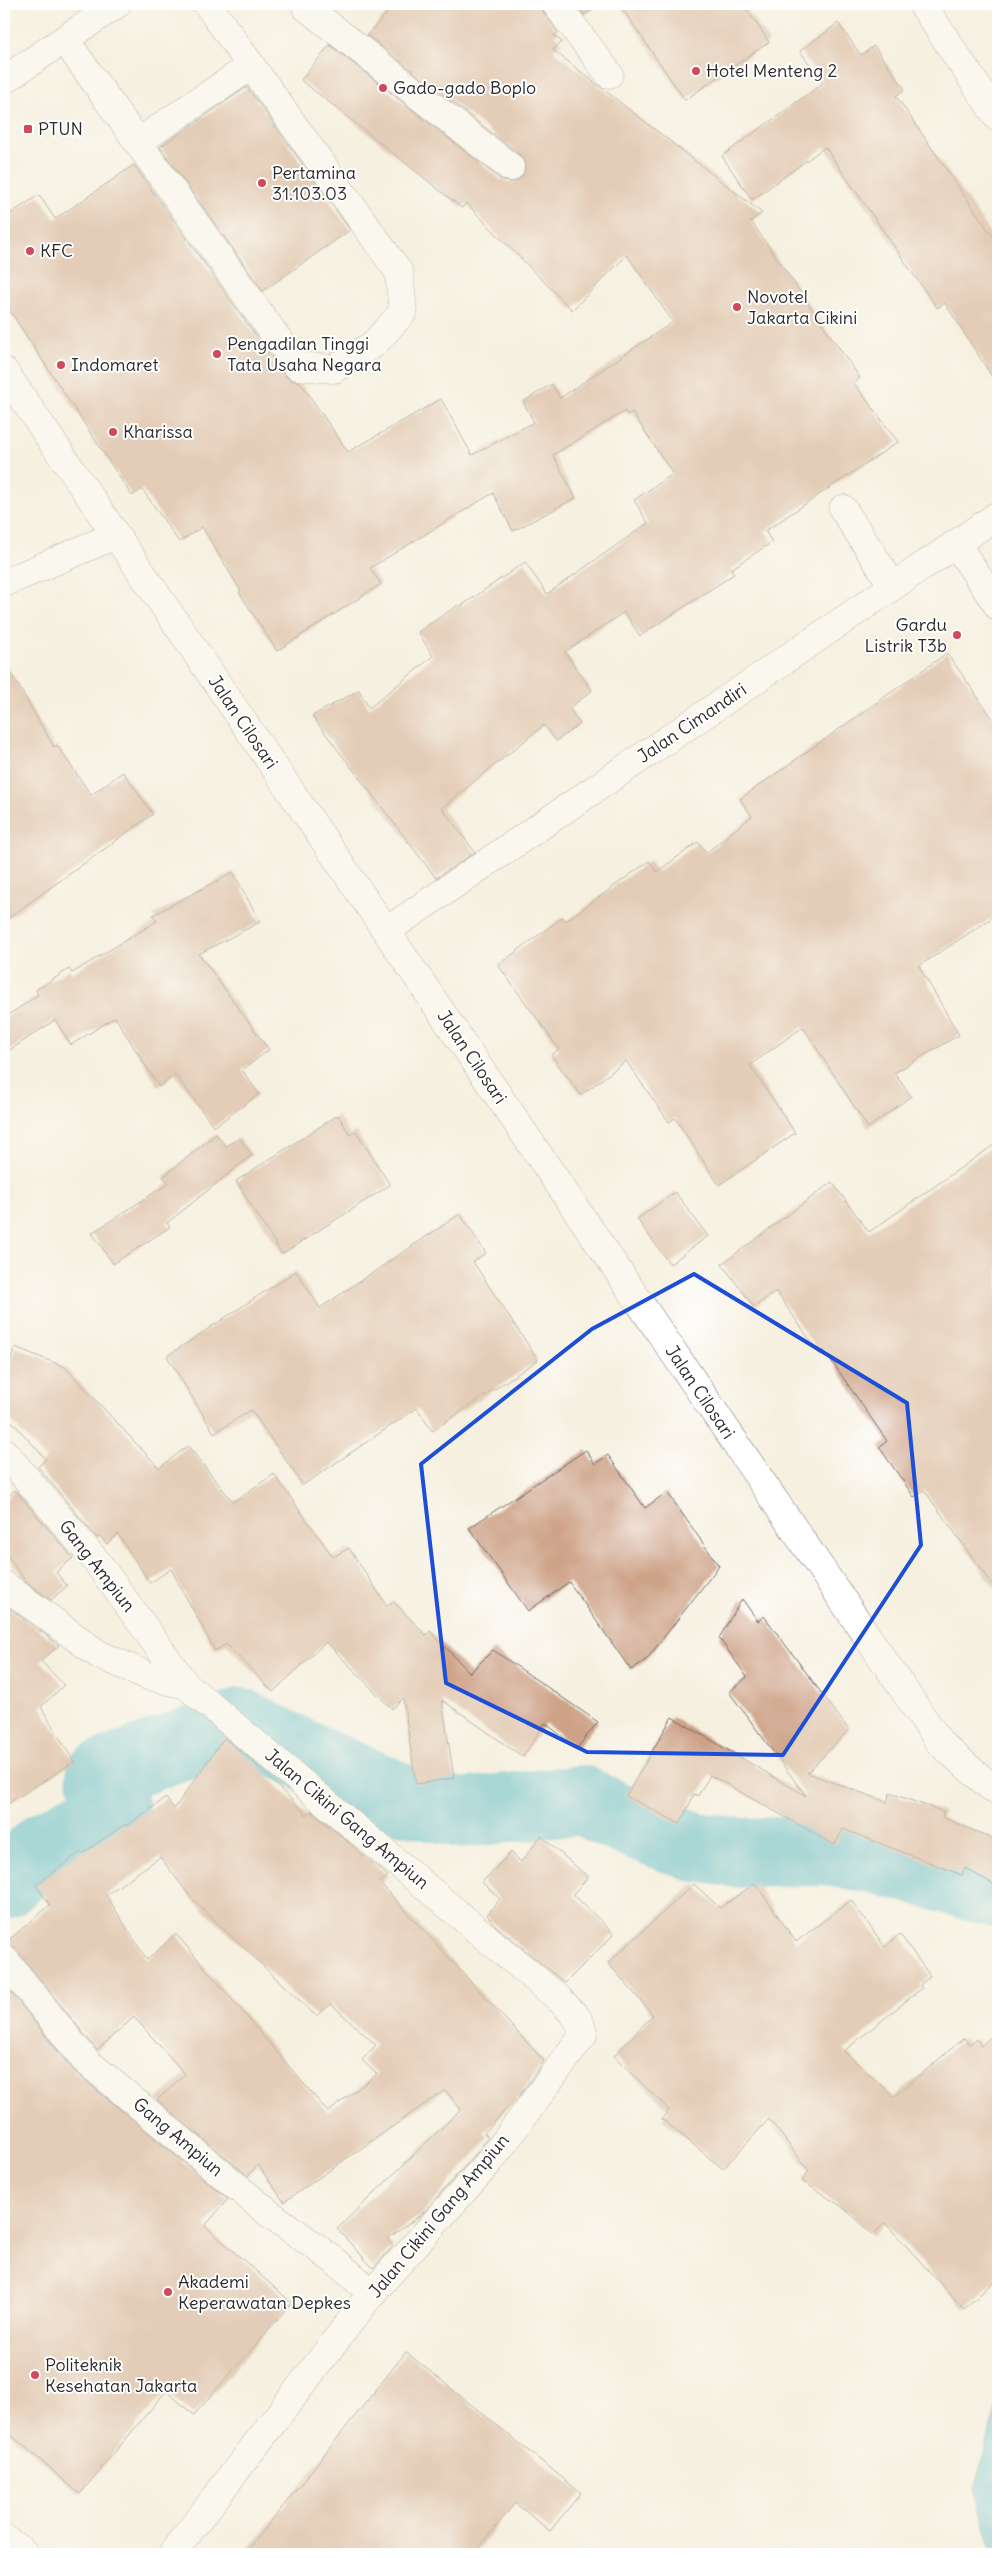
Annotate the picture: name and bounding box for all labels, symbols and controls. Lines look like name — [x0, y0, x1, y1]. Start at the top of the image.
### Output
place label: Hotel Menteng 2 — [706, 59, 838, 82]
marker: Hotel Menteng 2 — [690, 65, 702, 77]
place label: Gado-gado Boplo — [393, 76, 536, 99]
marker: Gado-gado Boplo — [377, 82, 389, 94]
place label: PTUN — [38, 117, 83, 140]
marker: PTUN — [22, 123, 34, 135]
place label: Pertamina 31.103.03 — [272, 161, 356, 205]
marker: Pertamina 31.103.03 — [256, 177, 268, 189]
place label: KFC — [40, 239, 73, 262]
marker: KFC — [24, 245, 36, 257]
place label: Novotel Jakarta Cikini — [747, 285, 857, 329]
marker: Novotel Jakarta Cikini — [731, 301, 743, 313]
place label: Pengadilan Tinggi Tata Usaha Negara — [227, 332, 381, 376]
marker: Pengadilan Tinggi Tata Usaha Negara — [211, 348, 223, 360]
place label: Indomaret — [71, 353, 158, 376]
marker: Indomaret — [55, 359, 67, 371]
place label: Kharissa — [123, 420, 193, 443]
marker: Kharissa — [107, 426, 119, 438]
place label: Gardu Listrik T3b — [865, 613, 947, 657]
marker: Gardu Listrik T3b — [951, 629, 963, 641]
street label: Jalan Cilosari — [204, 670, 283, 773]
street label: Jalan Cimandiri — [633, 678, 751, 768]
street label: Jalan Cilosari — [433, 1005, 512, 1108]
street label: Jalan Cilosari — [661, 1340, 740, 1443]
street label: Gang Ampiun — [54, 1515, 141, 1616]
street label: Jalan Cikini Gang Ampiun — [261, 1743, 434, 1894]
street label: Gang Ampiun — [129, 2092, 228, 2181]
street label: Jalan Cikini Gang Ampiun — [363, 2129, 514, 2302]
place label: Akademi Keperawatan Depkes — [178, 2270, 351, 2314]
marker: Akademi Keperawatan Depkes — [162, 2286, 174, 2298]
place label: Politeknik Kesehatan Jakarta — [45, 2353, 197, 2397]
marker: Politeknik Kesehatan Jakarta — [29, 2369, 41, 2381]

